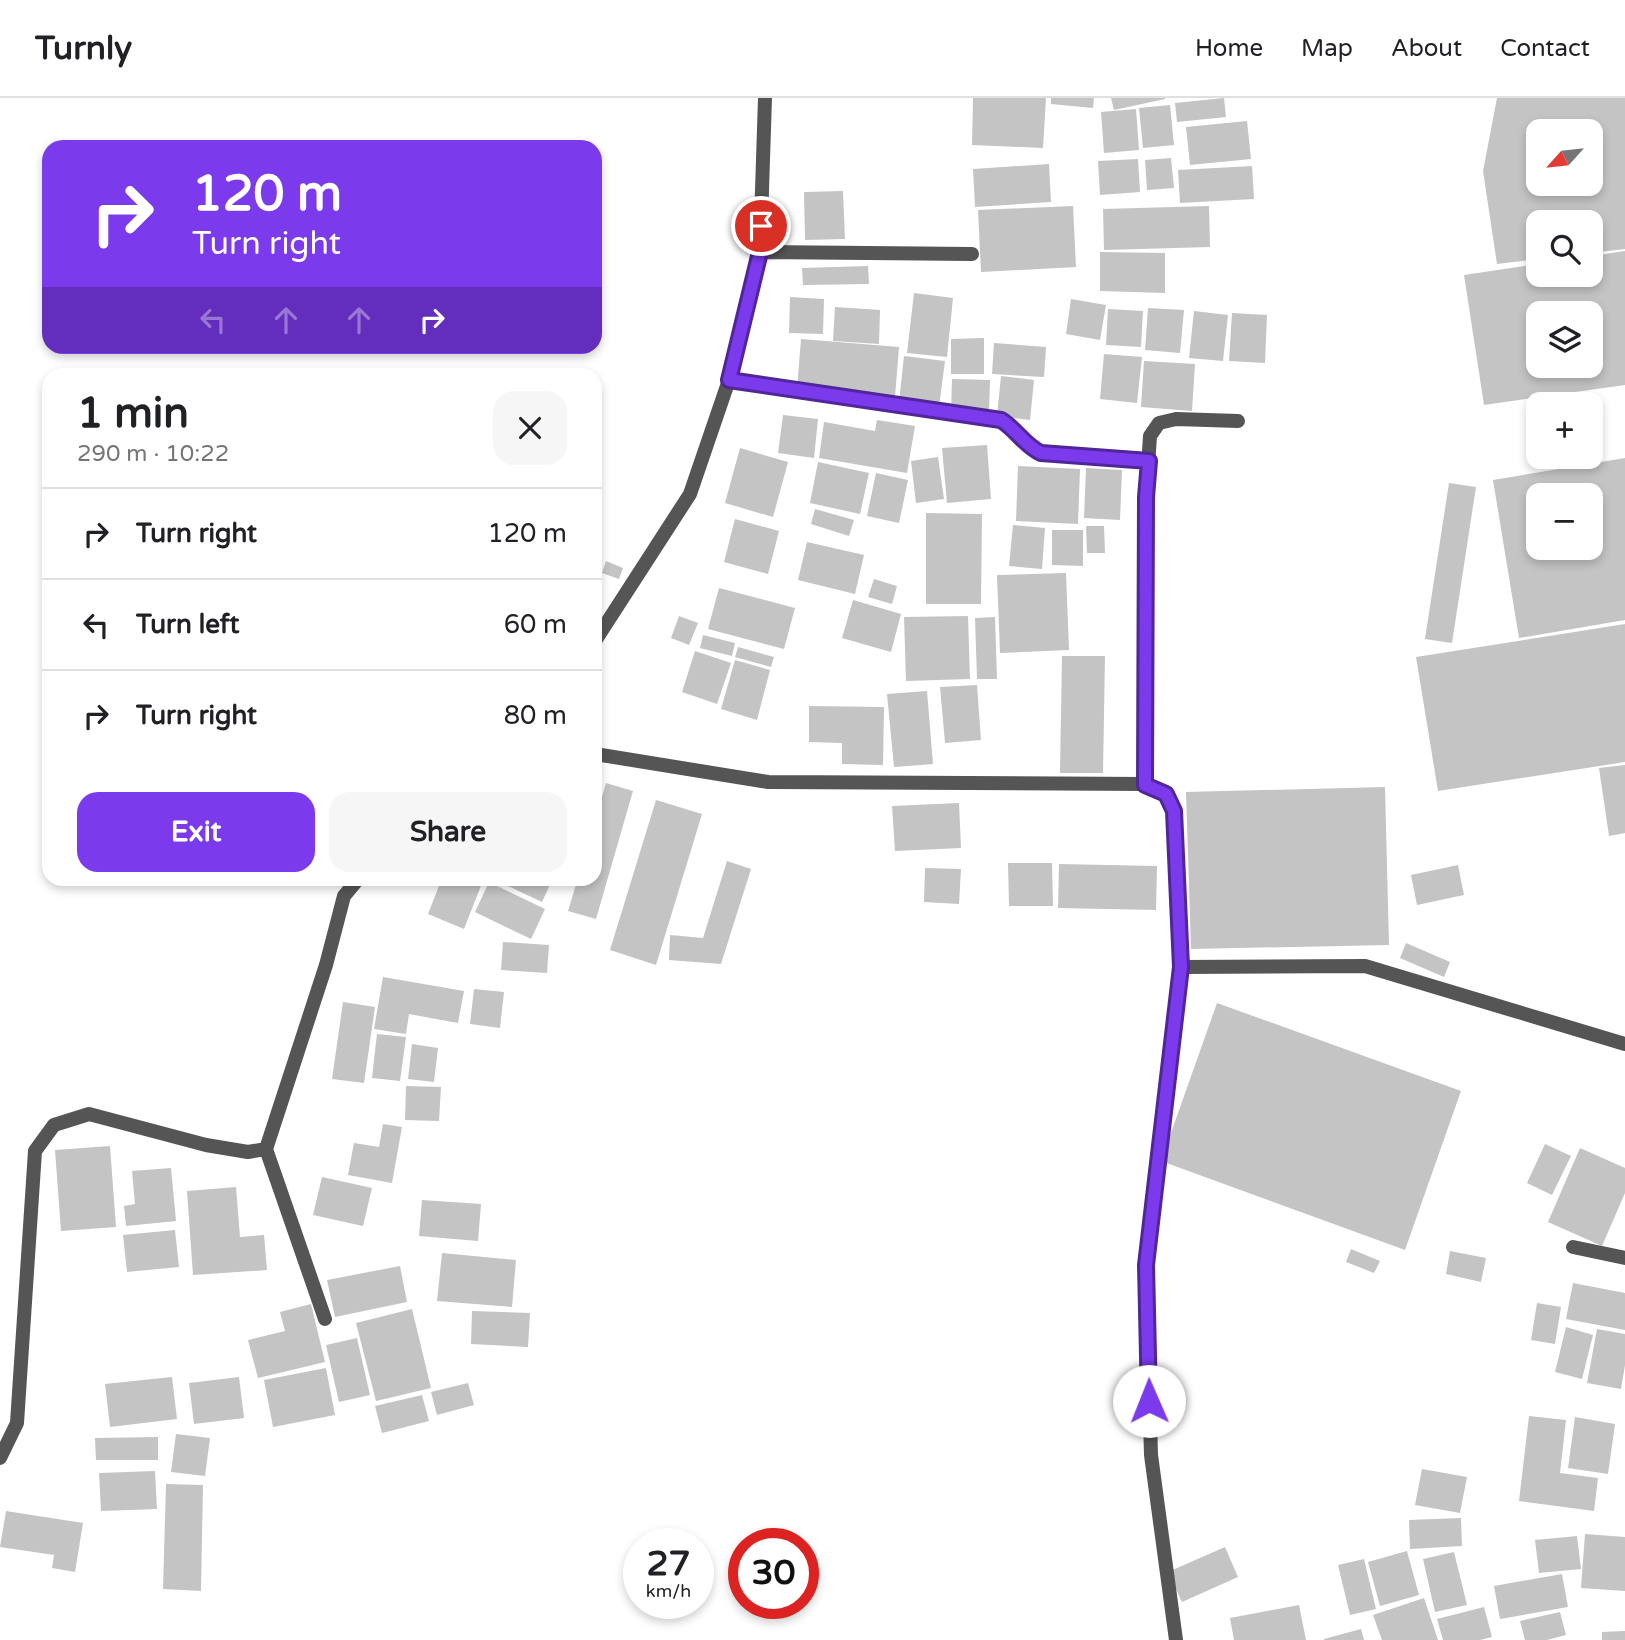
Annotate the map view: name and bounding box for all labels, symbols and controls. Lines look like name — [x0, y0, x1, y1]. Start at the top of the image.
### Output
text: Turnly — [35, 29, 132, 68]
text: Home — [1195, 34, 1263, 63]
text: Map — [1301, 34, 1353, 63]
text: About — [1391, 34, 1462, 63]
text: Contact — [1500, 34, 1590, 63]
north arrow — [1526, 119, 1603, 196]
map controls — [1526, 119, 1603, 560]
text: 120 m — [192, 165, 342, 224]
icon: right — [77, 168, 168, 259]
pin — [731, 196, 791, 256]
icon: arrive — [742, 207, 780, 245]
button: search — [1526, 210, 1603, 287]
text: Turn right — [192, 225, 341, 263]
icon: left — [194, 301, 232, 339]
icon: ahead — [267, 301, 305, 339]
icon: ahead — [340, 301, 378, 339]
icon: right — [413, 301, 451, 339]
button: layers — [1526, 301, 1603, 378]
text: 1 min — [77, 388, 189, 439]
button: close — [493, 391, 567, 465]
button: + — [1526, 392, 1603, 469]
text: 290 m · 10:22 — [77, 440, 229, 468]
button: − — [1526, 483, 1603, 560]
icon: right — [77, 515, 115, 553]
text: Turn right — [136, 518, 257, 549]
text: 120 m — [487, 518, 567, 549]
icon: left — [77, 606, 115, 644]
text: Turn left — [136, 609, 239, 640]
text: 60 m — [504, 609, 567, 640]
icon: right — [77, 697, 115, 735]
text: Turn right — [136, 700, 257, 731]
text: 80 m — [504, 700, 567, 731]
button: Exit — [77, 792, 315, 872]
button: Share — [329, 792, 567, 872]
position arrow — [1112, 1364, 1186, 1438]
speed limit sign: 30 — [728, 1528, 819, 1619]
text: 27 — [647, 1543, 690, 1585]
text: km/h — [646, 1580, 691, 1602]

